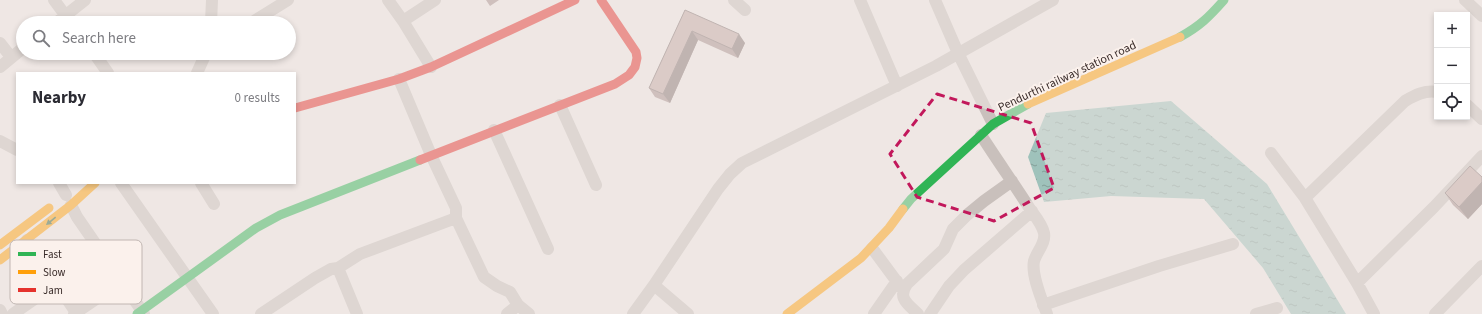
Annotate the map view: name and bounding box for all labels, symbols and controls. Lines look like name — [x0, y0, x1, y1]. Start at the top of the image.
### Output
map controls — [1434, 12, 1470, 120]
button: + — [1434, 12, 1470, 48]
search box — [16, 16, 296, 60]
icon: search — [30, 27, 52, 49]
text: Search here — [62, 28, 136, 49]
street label: Pendurthi railway station road — [995, 37, 1139, 116]
button: − — [1434, 48, 1470, 84]
button: locate — [1434, 84, 1470, 120]
text: Nearby — [32, 86, 86, 110]
text: 0 results — [235, 89, 280, 107]
one-way arrow — [45, 216, 56, 225]
legend — [10, 240, 142, 304]
text: Fast — [43, 247, 62, 262]
text: Slow — [43, 265, 66, 280]
text: Jam — [43, 283, 63, 298]

